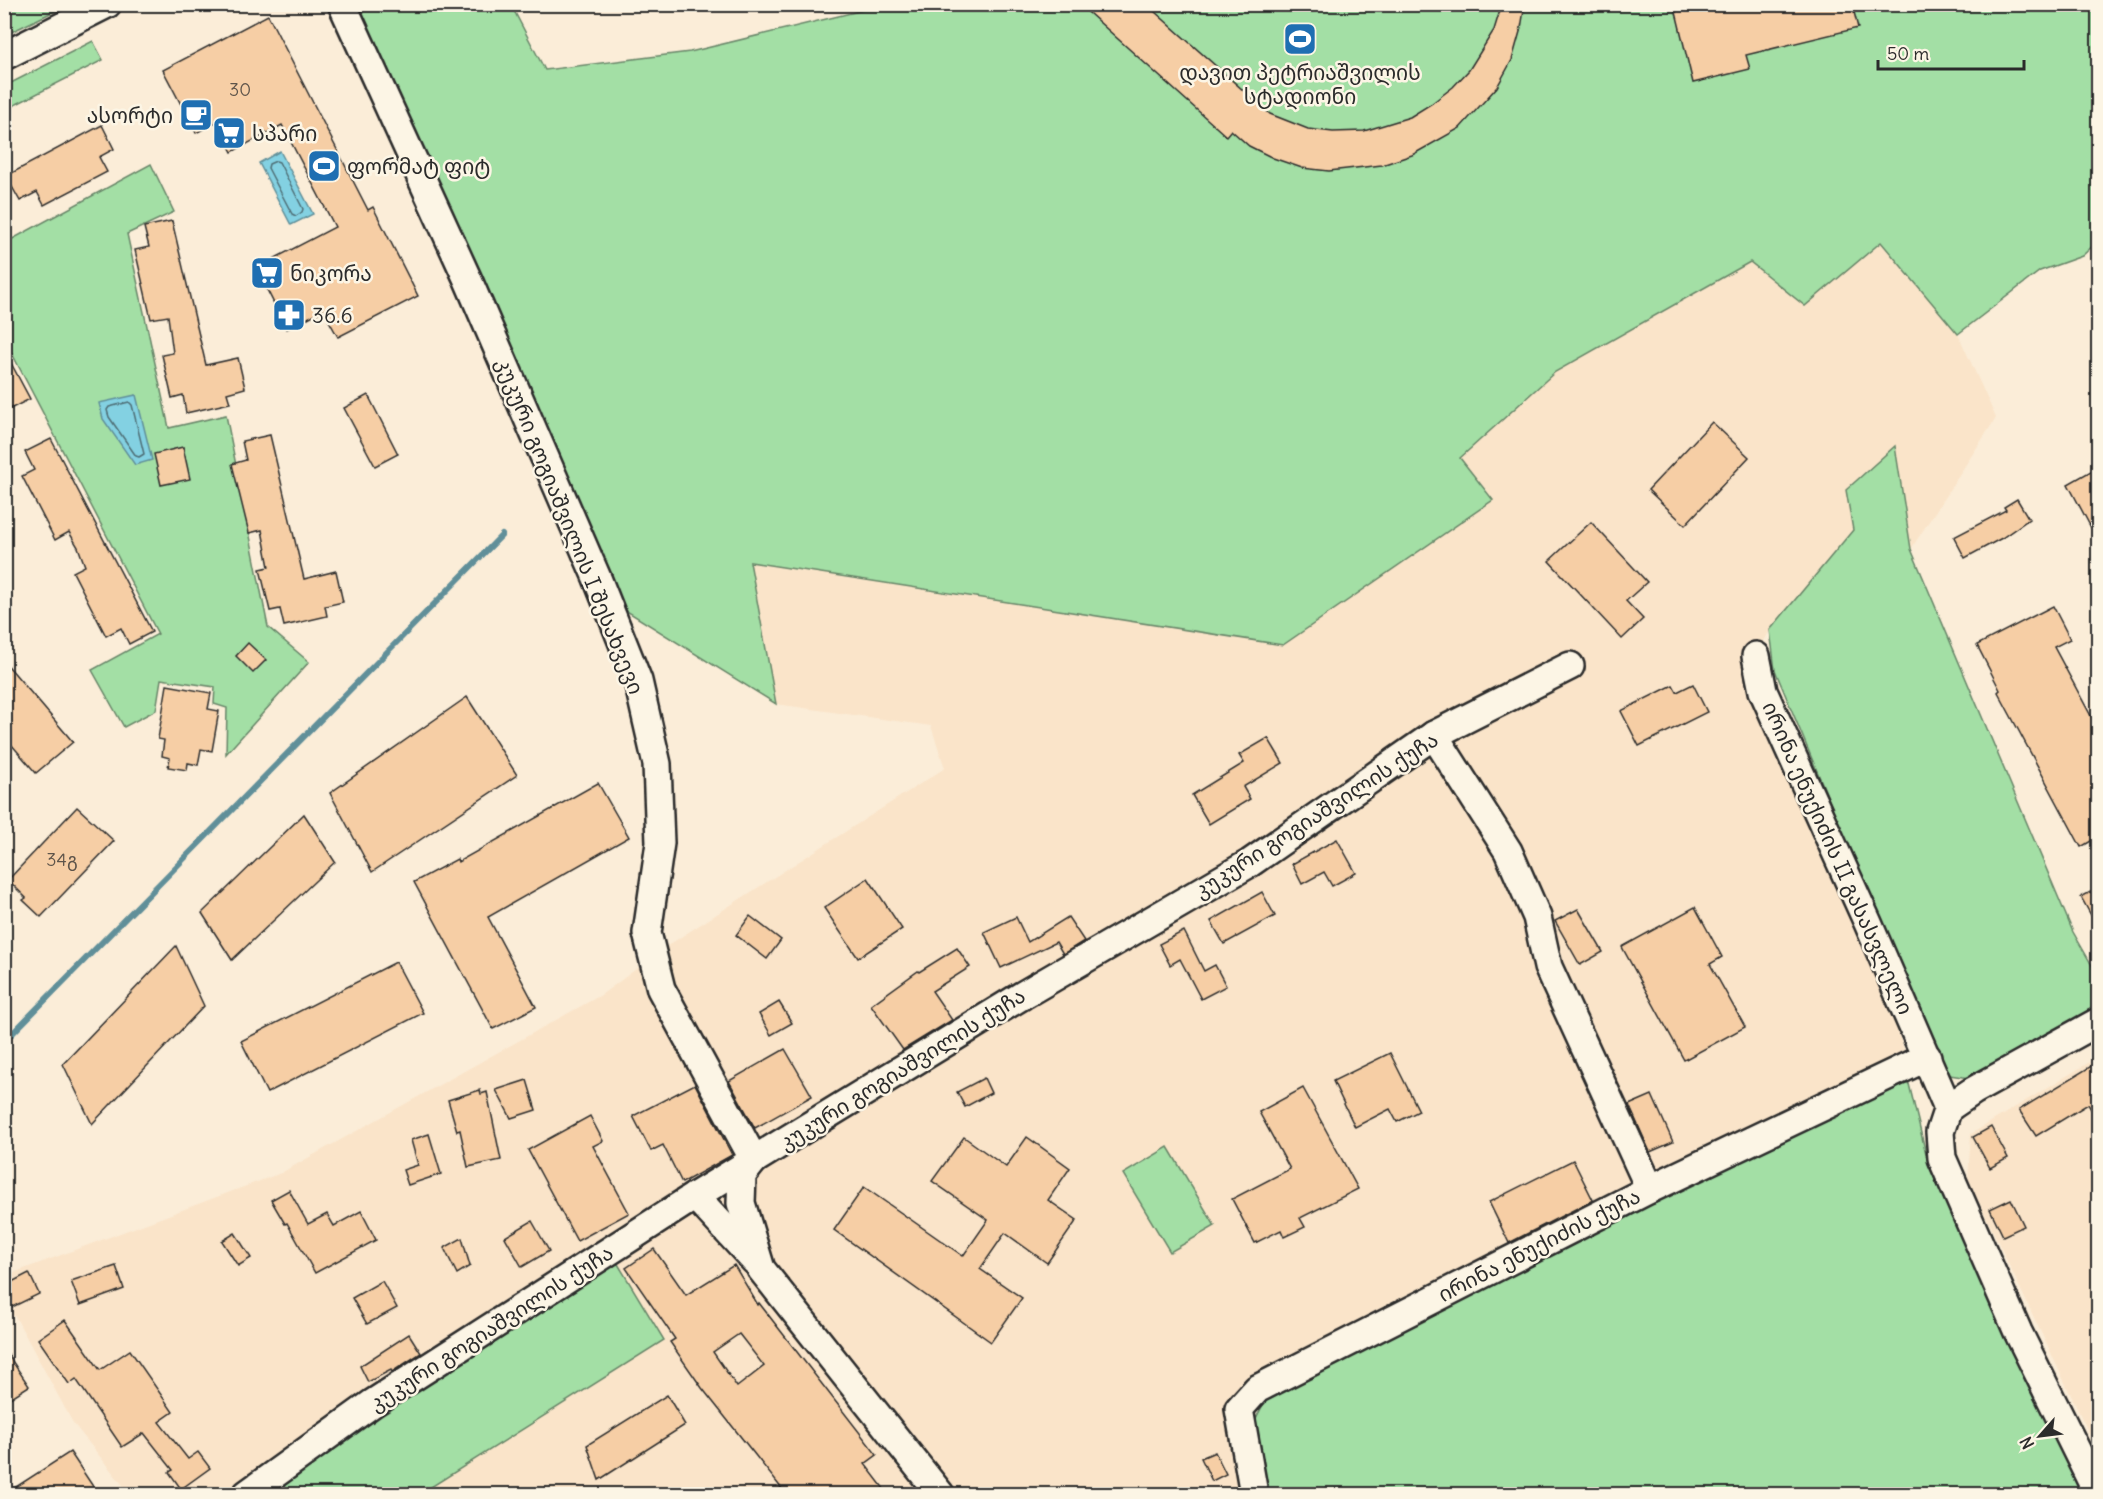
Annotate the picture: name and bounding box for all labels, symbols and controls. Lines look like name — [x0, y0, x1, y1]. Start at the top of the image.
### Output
sports icon: დავით პეტრიაშვილის სტადიონი — [1282, 21, 1318, 57]
scale bar — [1878, 33, 2024, 71]
text: 50 m — [1887, 42, 1929, 65]
place label: დავით პეტრიაშვილის სტადიონი — [1179, 59, 1421, 110]
house number: 30 — [229, 78, 251, 101]
cafe icon: ასორტი — [178, 97, 214, 133]
place label: ასორტი — [87, 102, 173, 129]
supermarket icon: სპარი — [211, 115, 247, 151]
place label: სპარი — [252, 120, 317, 147]
sports icon: ფორმატ ფიტ — [306, 148, 342, 184]
place label: ფორმატ ფიტ — [347, 153, 490, 180]
supermarket icon: ნიკორა — [249, 255, 285, 291]
place label: ნიკორა — [290, 260, 372, 287]
pharmacy icon: 36.6 — [271, 297, 307, 333]
place label: 36.6 — [312, 302, 353, 329]
street label: კუკური გოგიაშვილის I შესახვევი — [490, 354, 650, 698]
street label: ირინა ენუქიძის II გასასვლელი — [1757, 697, 1919, 1019]
street label: კუკური გოგიაშვილის ქუჩა — [1189, 726, 1443, 904]
house number: 34გ — [46, 848, 78, 871]
street label: კუკური გოგიაშვილის ქუჩა — [774, 982, 1030, 1156]
street label: ირინა ენუქიძის ქუჩა — [1433, 1182, 1645, 1308]
street label: კუკური გოგიაშვილის ქუჩა — [364, 1239, 618, 1417]
north arrow — [2010, 1406, 2070, 1466]
text: N — [2015, 1433, 2038, 1453]

